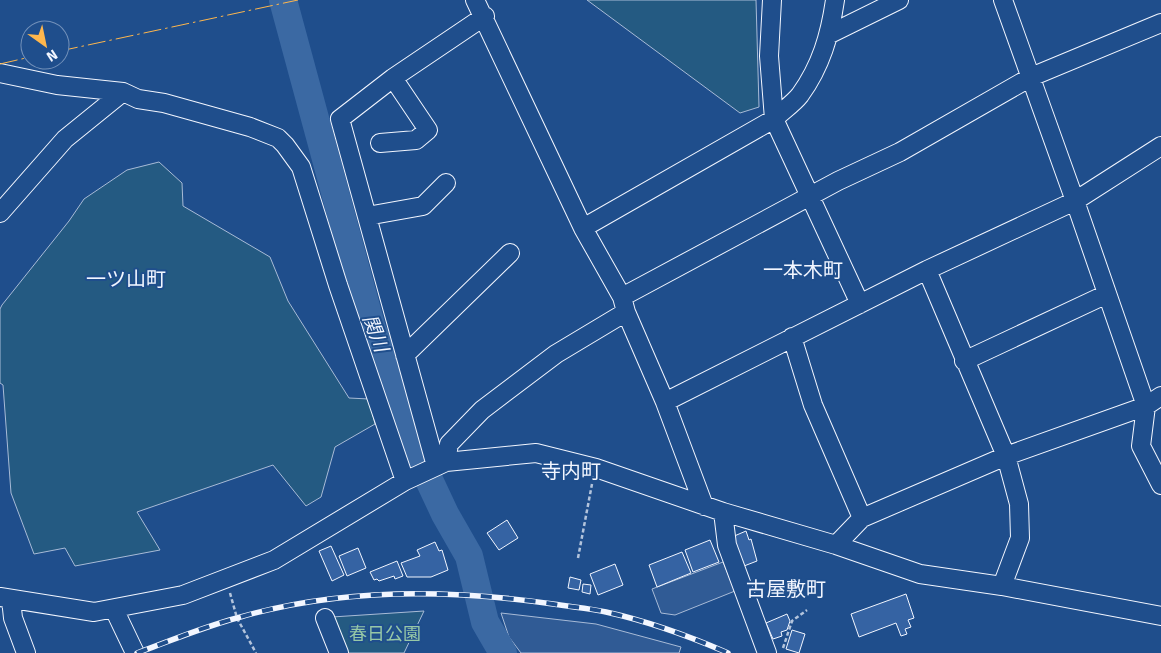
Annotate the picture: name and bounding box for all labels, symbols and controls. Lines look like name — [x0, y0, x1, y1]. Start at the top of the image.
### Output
north arrow — [20, 20, 70, 70]
text: N — [43, 46, 61, 65]
district label: 一本木町 — [763, 258, 843, 283]
district label: 一ツ山町 — [86, 267, 166, 292]
water label: 関川 — [357, 311, 394, 357]
district label: 寺内町 — [541, 459, 601, 484]
district label: 古屋敷町 — [746, 577, 826, 602]
park label: 春日公園 — [349, 623, 421, 645]

